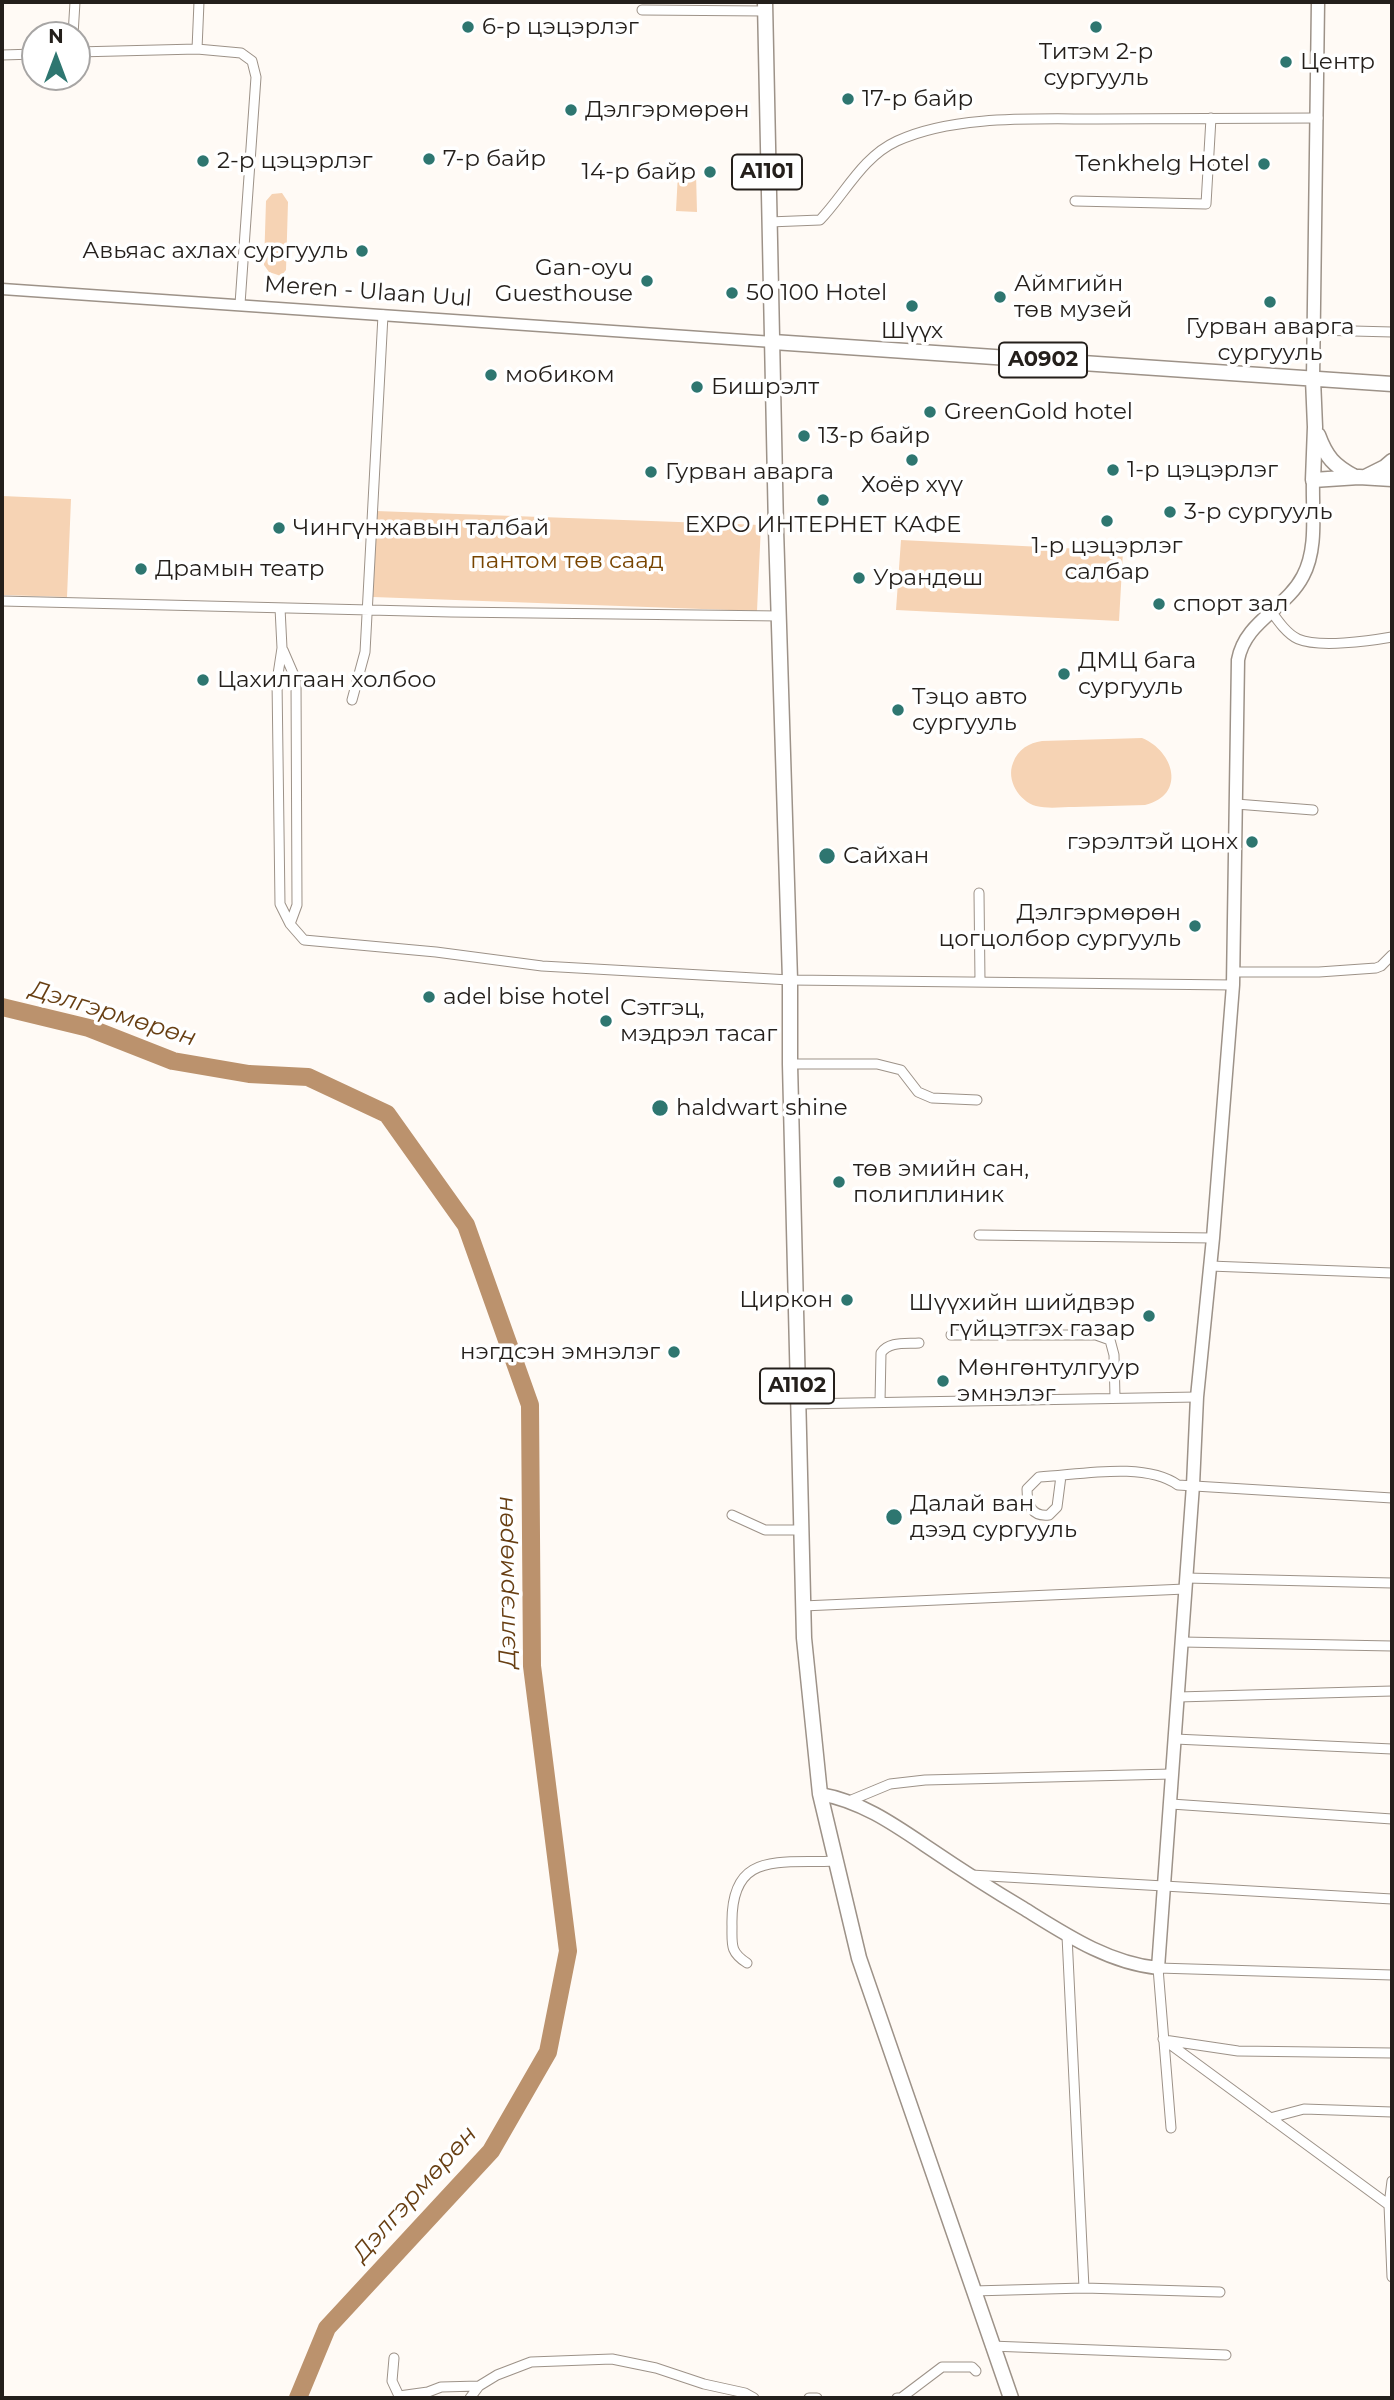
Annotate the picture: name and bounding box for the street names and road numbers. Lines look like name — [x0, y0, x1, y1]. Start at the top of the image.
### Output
road number: A1101 — [732, 154, 802, 190]
street label: Meren - Ulaan Uul — [263, 271, 473, 313]
road number: A0902 — [999, 342, 1087, 378]
road number: A1102 — [760, 1368, 834, 1404]

